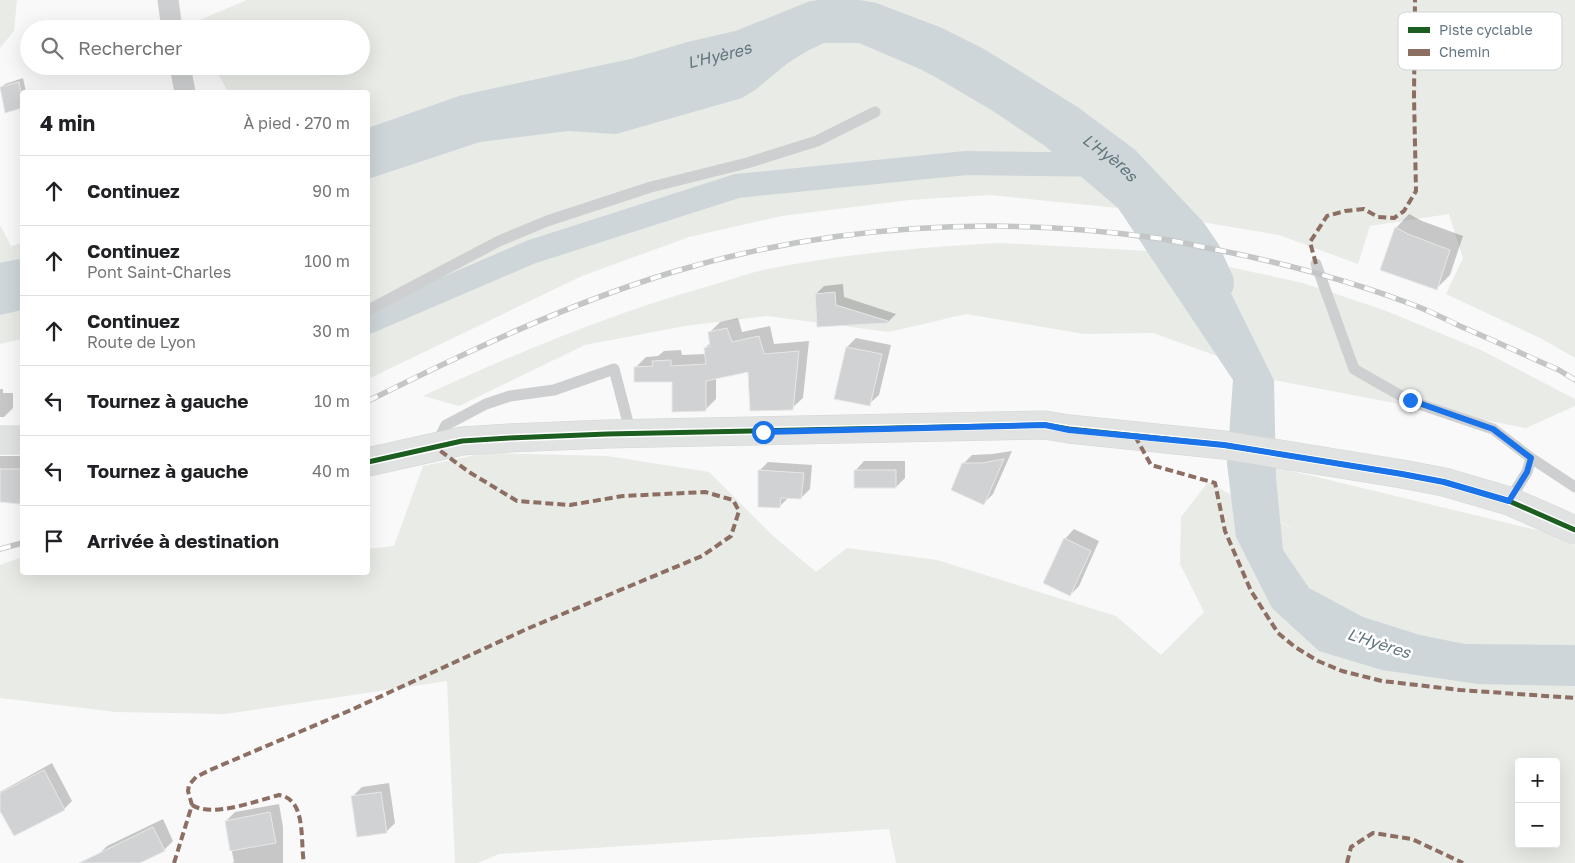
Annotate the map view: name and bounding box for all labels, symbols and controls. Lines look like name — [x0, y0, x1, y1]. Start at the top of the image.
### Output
legend — [1398, 12, 1562, 70]
search box — [20, 20, 370, 75]
text: Piste cyclable — [1439, 21, 1533, 38]
icon: search — [38, 34, 66, 62]
text: Rechercher — [78, 36, 183, 59]
water label: L'Hyères — [685, 37, 756, 73]
text: Chemin — [1439, 43, 1490, 60]
text: 4 min — [40, 110, 95, 136]
text: À pied · 270 m — [243, 113, 350, 133]
water label: L'Hyères — [1079, 129, 1143, 186]
icon: ahead — [40, 177, 68, 205]
text: Continuez — [87, 179, 180, 202]
text: 90 m — [312, 181, 350, 201]
text: Continuez — [87, 239, 180, 262]
icon: ahead — [40, 247, 68, 275]
text: 100 m — [304, 251, 350, 271]
text: Pont Saint-Charles — [87, 262, 231, 282]
text: Continuez — [87, 309, 180, 332]
icon: ahead — [40, 317, 68, 345]
text: 30 m — [313, 321, 350, 341]
text: Route de Lyon — [87, 332, 196, 352]
icon: left — [40, 387, 68, 415]
text: Tournez à gauche — [87, 389, 248, 412]
route end — [1399, 389, 1422, 412]
text: 10 m — [314, 391, 350, 411]
route start — [752, 421, 775, 444]
icon: left — [40, 457, 68, 485]
text: Tournez à gauche — [87, 459, 248, 482]
text: 40 m — [312, 461, 350, 481]
icon: arrive — [40, 527, 68, 555]
text: Arrivée à destination — [87, 529, 279, 552]
water label: L'Hyères — [1345, 623, 1414, 663]
map controls — [1515, 758, 1560, 848]
button: + — [1515, 758, 1560, 803]
button: − — [1515, 803, 1560, 848]

